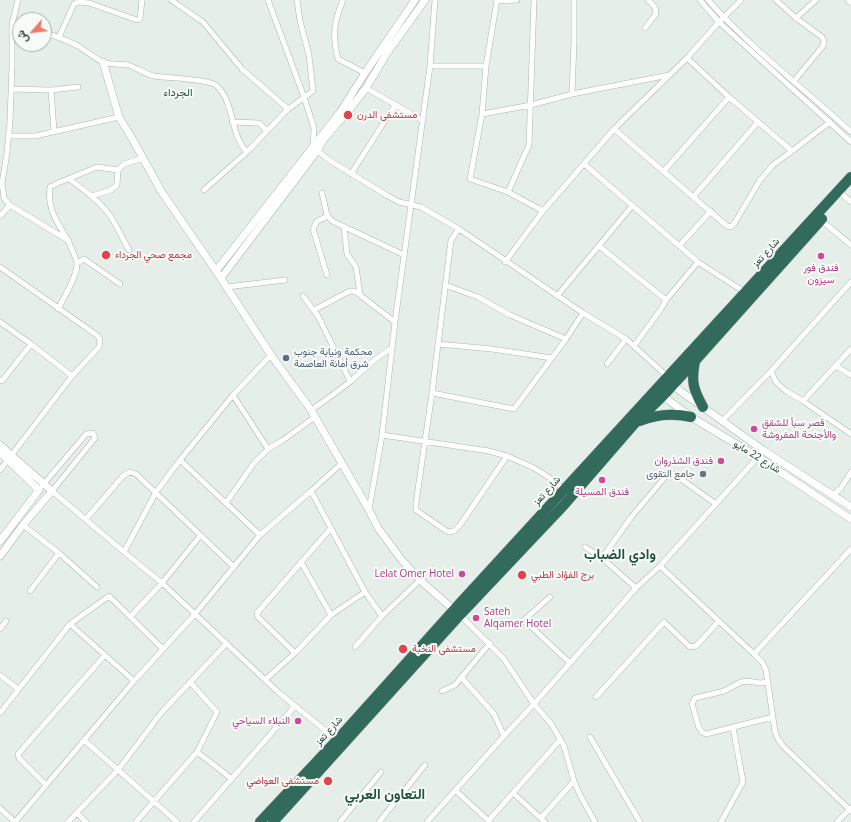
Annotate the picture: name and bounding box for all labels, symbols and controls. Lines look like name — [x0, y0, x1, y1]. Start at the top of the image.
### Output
north arrow — [12, 12, 52, 52]
text: ش — [12, 28, 32, 47]
district label: الجرداء — [164, 86, 192, 100]
marker: مستشفى الدرن — [342, 109, 354, 121]
place label: مستشفى الدرن — [357, 109, 417, 121]
street label: شارع تعز — [750, 236, 782, 270]
marker: مجمع صحي الجرداء — [100, 249, 112, 261]
place label: مجمع صحي الجرداء — [115, 249, 192, 261]
marker: فندق فور سيزون — [816, 251, 826, 261]
place label: فندق فور سيزون — [803, 262, 839, 286]
place label: محكمة ونيابة جنوب شرق أمانة العاصمة — [294, 346, 372, 370]
marker: محكمة ونيابة جنوب شرق أمانة العاصمة — [281, 353, 291, 363]
place label: قصر سبأ للشقق والأجنحة المفروشة — [762, 417, 836, 440]
marker: قصر سبأ للشقق والأجنحة المفروشة — [749, 424, 759, 434]
street label: شارع 22 مايو — [731, 438, 783, 476]
place label: فندق الشذروان — [654, 455, 713, 467]
marker: فندق الشذروان — [716, 456, 726, 466]
place label: جامع التقوى — [646, 468, 695, 480]
marker: جامع التقوى — [698, 469, 708, 479]
street label: شارع تعز — [531, 474, 563, 508]
marker: فندق المسيلة — [597, 475, 607, 485]
place label: فندق المسيلة — [575, 486, 629, 498]
district label: وادي الضباب — [584, 547, 656, 563]
place label: Lelat Omer Hotel — [374, 568, 454, 580]
marker: Lelat Omer Hotel — [457, 569, 467, 579]
marker: برج الفؤاد الطبي — [516, 569, 528, 581]
place label: برج الفؤاد الطبي — [531, 569, 594, 581]
place label: Sateh Alqamer Hotel — [484, 606, 551, 630]
marker: Sateh Alqamer Hotel — [471, 613, 481, 623]
marker: مستشفى النخبة — [397, 643, 409, 655]
place label: مستشفى النخبة — [412, 643, 476, 655]
street label: شارع تعز — [313, 714, 345, 748]
place label: النبلاء السياحي — [232, 715, 290, 727]
marker: النبلاء السياحي — [293, 716, 303, 726]
place label: مستشفى العواضي — [247, 775, 319, 787]
marker: مستشفى العواضي — [322, 775, 334, 787]
district label: التعاون العربي — [345, 787, 425, 803]

